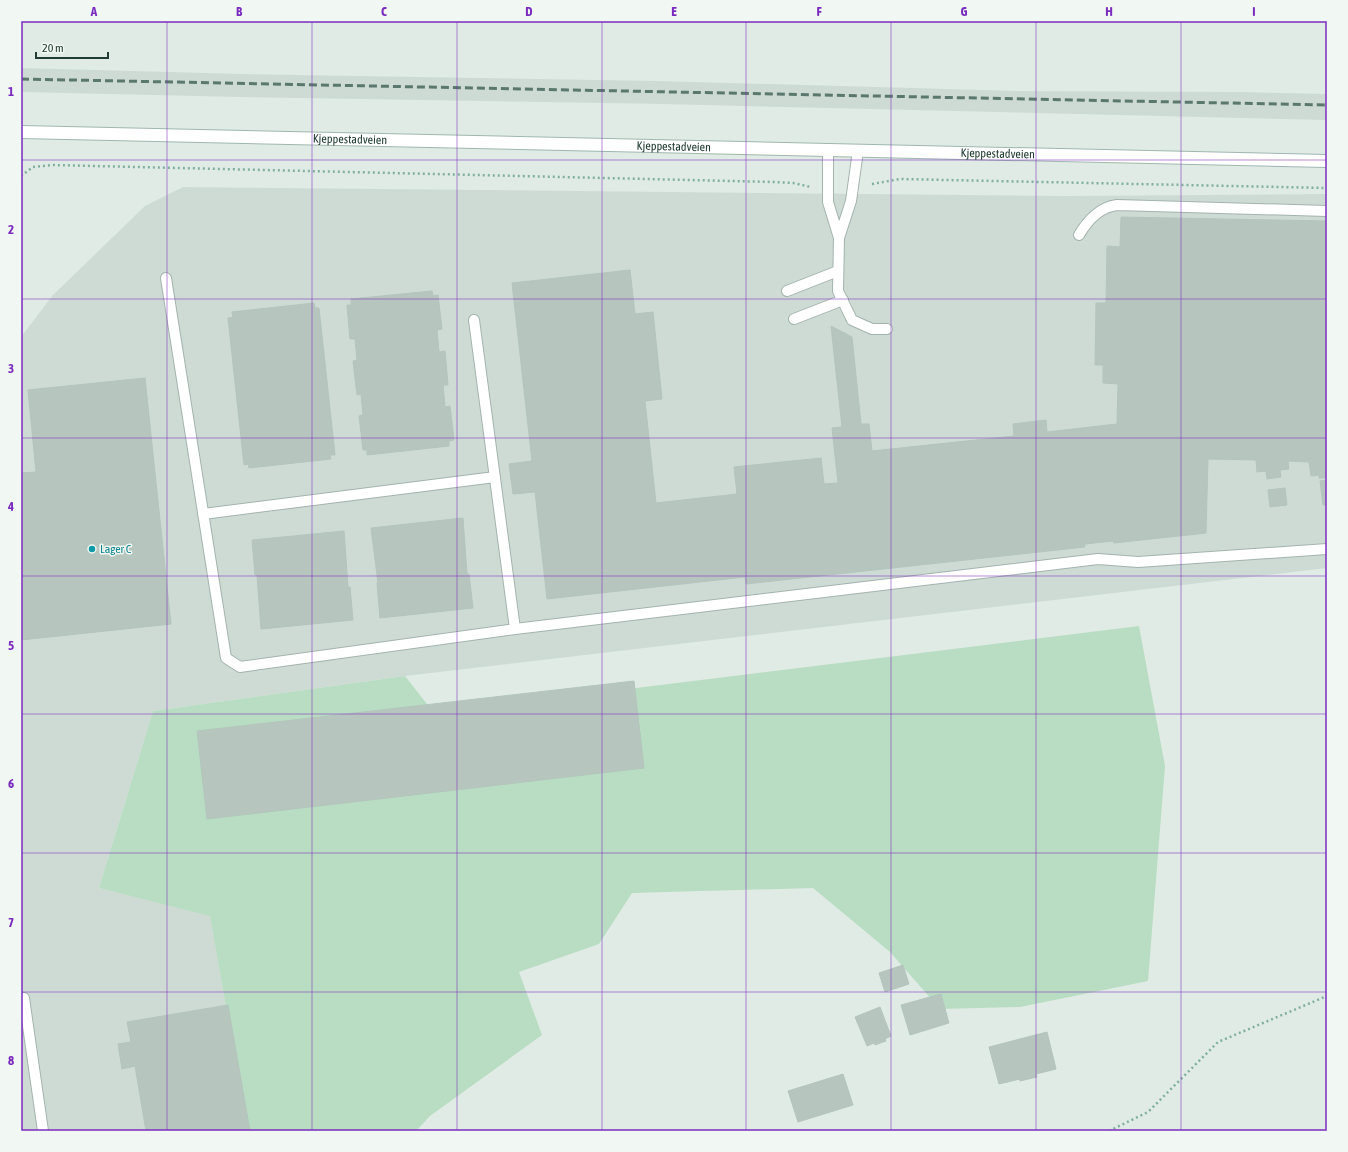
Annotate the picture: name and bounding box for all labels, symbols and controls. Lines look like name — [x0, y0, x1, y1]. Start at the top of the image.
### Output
text: A — [90, 4, 98, 19]
text: B — [236, 4, 243, 19]
text: C — [381, 4, 387, 19]
text: D — [525, 4, 533, 19]
text: E — [671, 4, 677, 19]
text: F — [816, 4, 822, 19]
text: G — [961, 4, 968, 19]
text: H — [1105, 4, 1113, 19]
text: I — [1252, 4, 1256, 19]
scale bar — [36, 34, 108, 60]
text: 20 m — [42, 41, 64, 55]
text: 1 — [8, 84, 14, 99]
street label: Kjeppestadveien — [313, 131, 387, 147]
street label: Kjeppestadveien — [637, 139, 711, 154]
street label: Kjeppestadveien — [960, 146, 1035, 162]
text: 2 — [8, 222, 14, 237]
text: 3 — [8, 361, 14, 376]
text: 4 — [7, 499, 14, 514]
place label: Lager C — [100, 542, 132, 556]
marker: Lager C — [87, 544, 97, 554]
text: 5 — [8, 638, 14, 653]
text: 6 — [8, 776, 14, 791]
text: 7 — [8, 915, 14, 930]
text: 8 — [8, 1053, 14, 1068]

